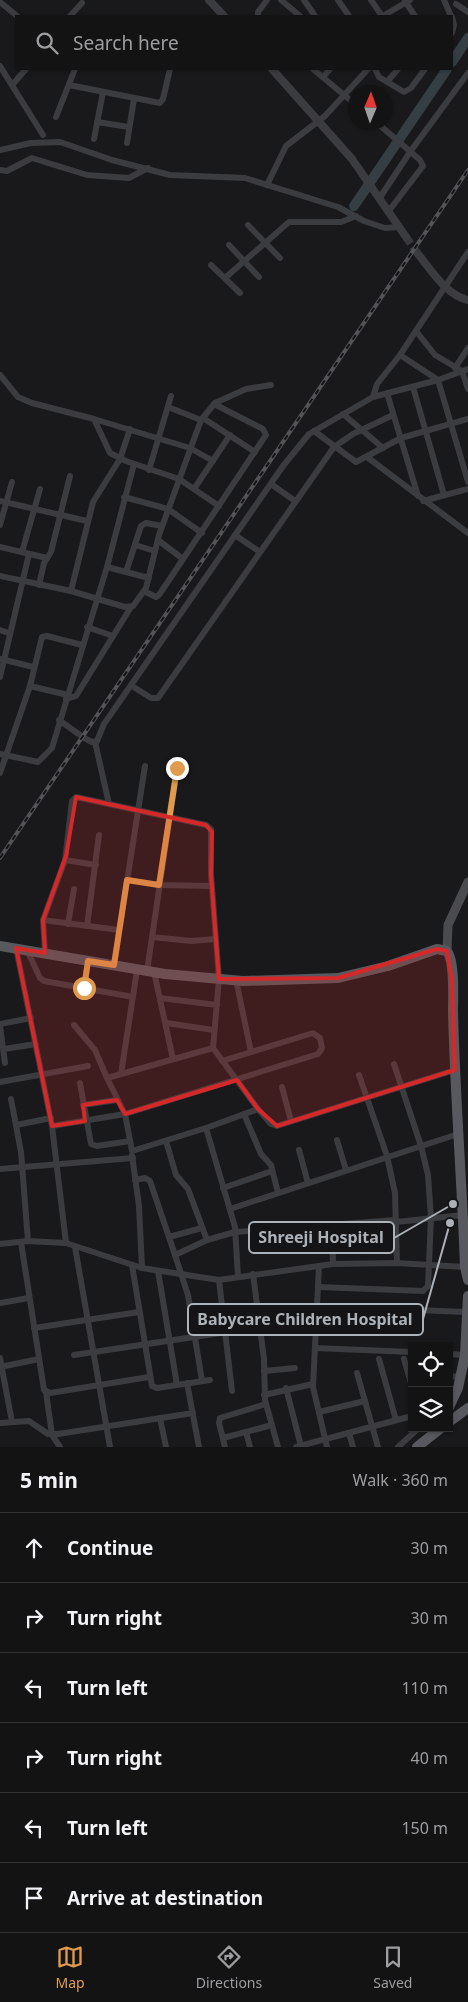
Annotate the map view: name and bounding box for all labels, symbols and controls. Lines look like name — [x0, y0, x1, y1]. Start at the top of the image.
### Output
search box — [15, 15, 453, 70]
icon: search — [33, 29, 61, 57]
text: Search here — [73, 30, 179, 56]
north arrow — [348, 85, 393, 130]
route end — [166, 757, 189, 780]
route start — [73, 977, 96, 1000]
callout: Shreeji Hospital — [249, 1222, 394, 1253]
text: Shreeji Hospital — [258, 1226, 384, 1248]
callout: Babycare Children Hospital — [188, 1304, 423, 1335]
text: Babycare Children Hospital — [197, 1308, 413, 1330]
map controls — [408, 1342, 453, 1432]
button: locate — [408, 1342, 453, 1387]
button: layers — [408, 1387, 453, 1432]
text: 5 min — [20, 1466, 78, 1494]
text: Walk · 360 m — [353, 1469, 448, 1491]
icon: ahead — [20, 1534, 48, 1562]
text: Continue — [67, 1535, 153, 1561]
text: 30 m — [411, 1537, 448, 1559]
icon: right — [20, 1604, 48, 1632]
text: Turn right — [67, 1605, 162, 1631]
text: 30 m — [411, 1607, 448, 1629]
icon: left — [20, 1674, 48, 1702]
text: Turn left — [67, 1675, 148, 1701]
text: 110 m — [401, 1677, 448, 1699]
icon: right — [20, 1744, 48, 1772]
text: Turn right — [67, 1745, 162, 1771]
text: 40 m — [411, 1747, 448, 1769]
icon: left — [20, 1814, 48, 1842]
text: Turn left — [67, 1815, 148, 1841]
text: 150 m — [401, 1817, 448, 1839]
icon: arrive — [20, 1884, 48, 1912]
text: Arrive at destination — [67, 1885, 263, 1911]
tab: Map — [56, 1943, 85, 1992]
tab: Directions — [196, 1943, 262, 1992]
tab: Saved — [373, 1943, 412, 1992]

